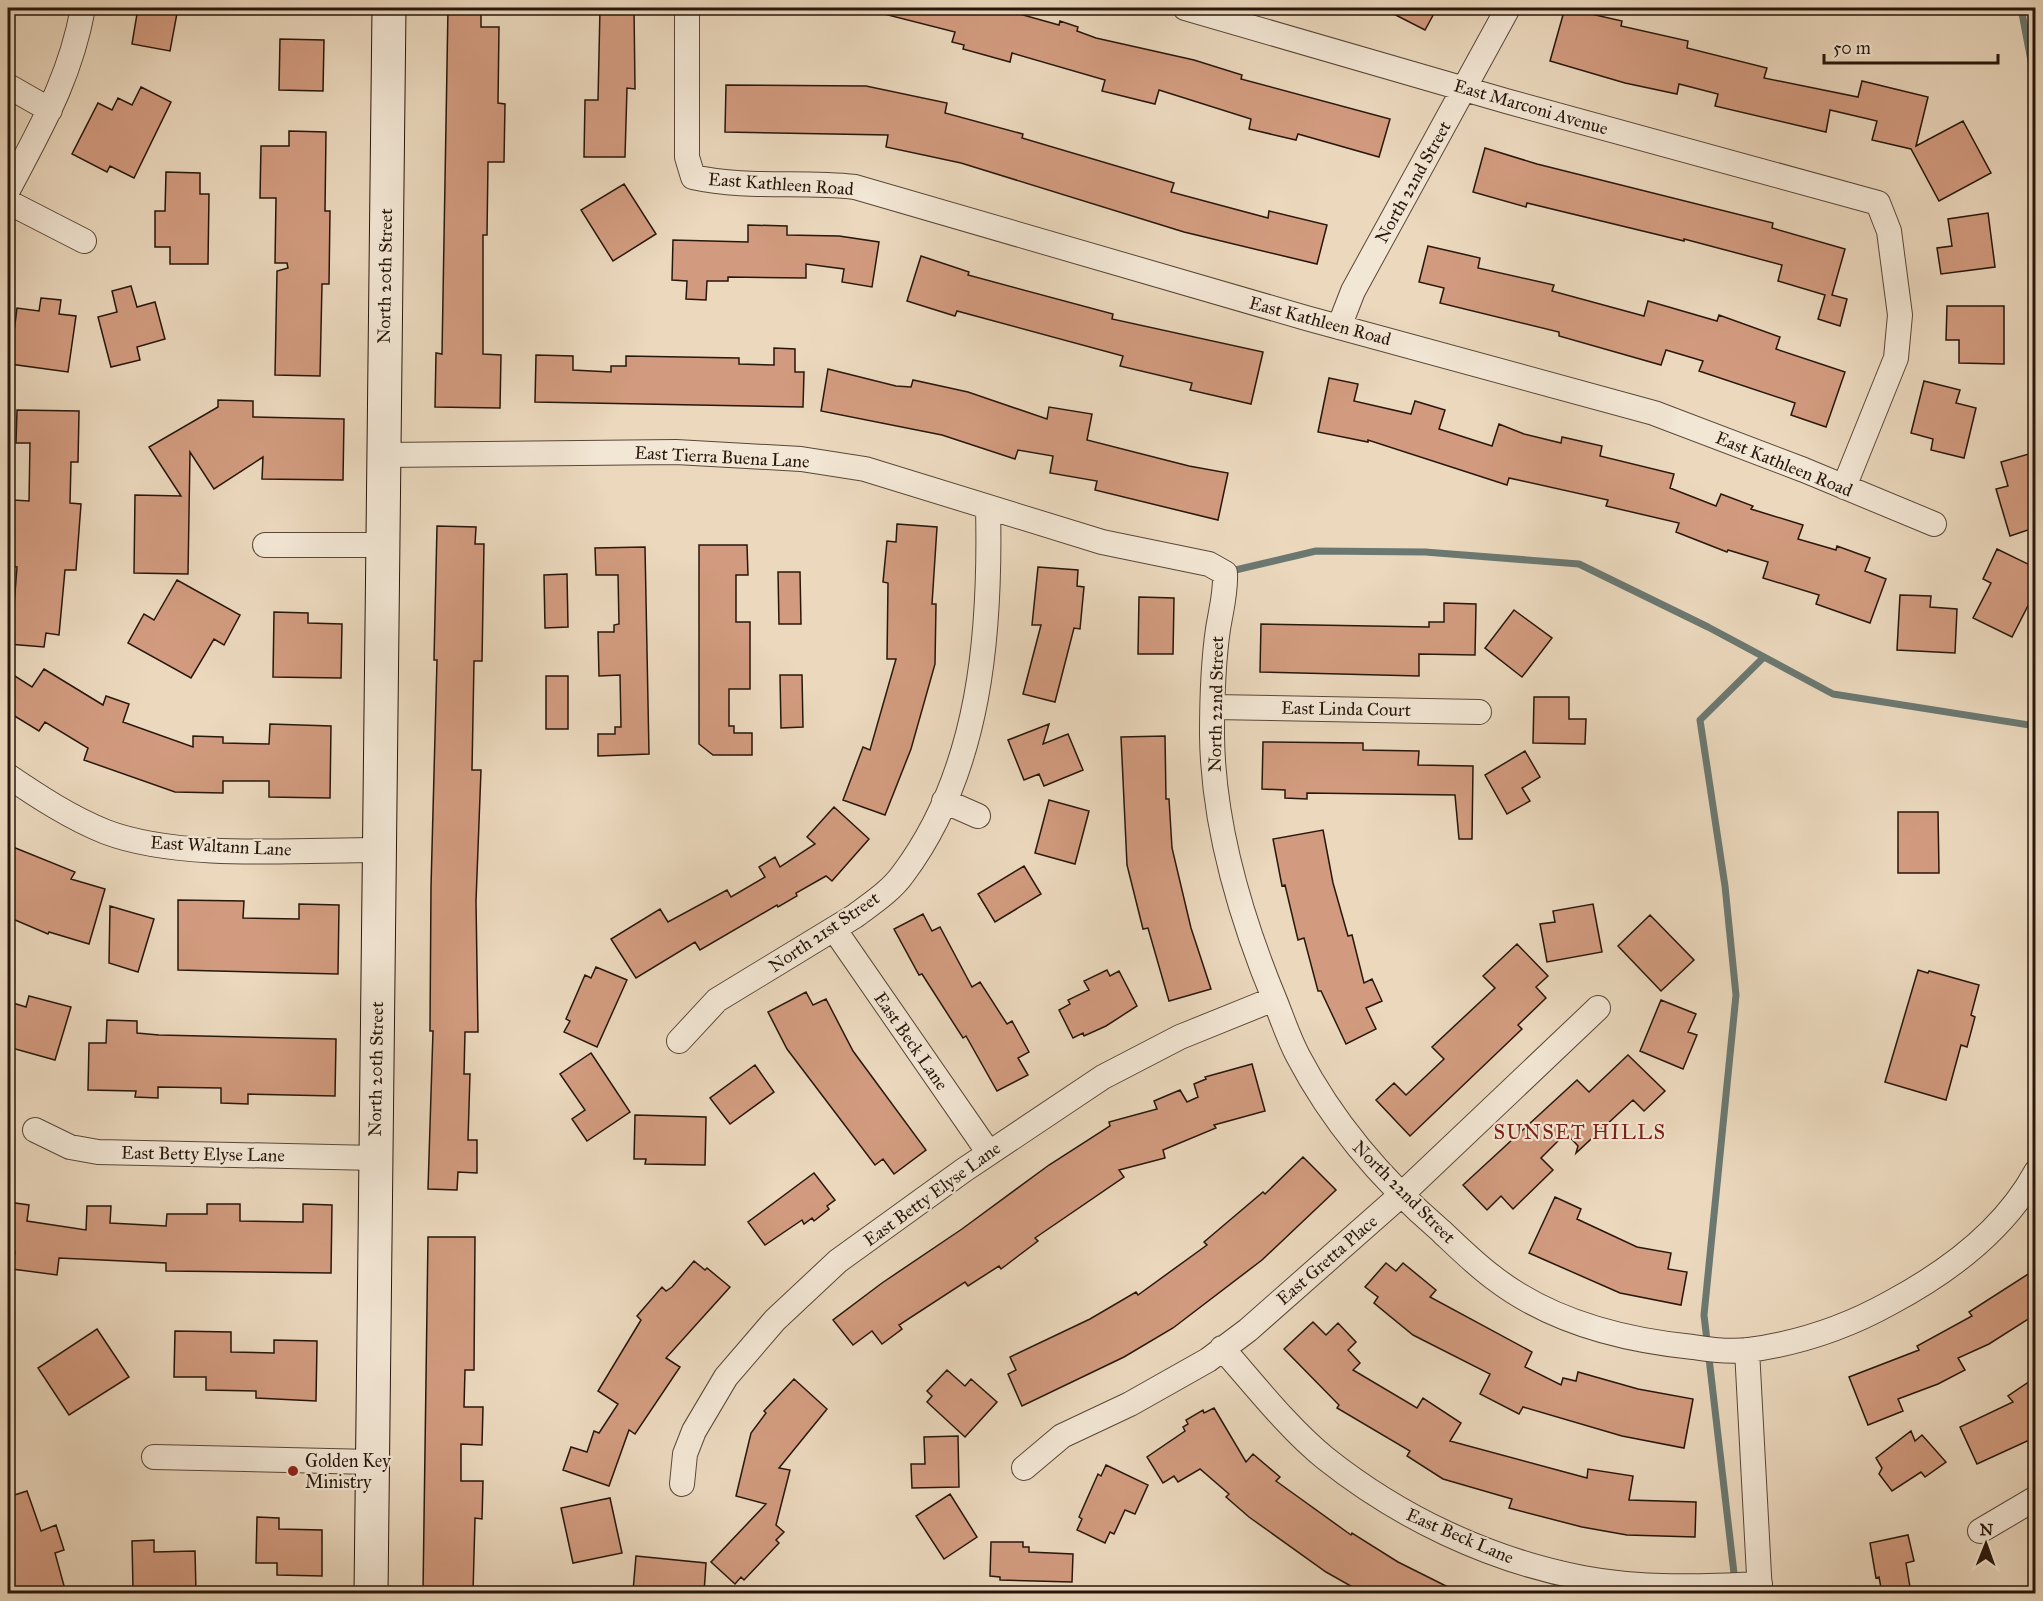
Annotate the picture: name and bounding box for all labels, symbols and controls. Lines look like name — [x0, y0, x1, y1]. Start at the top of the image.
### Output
scale bar — [1824, 27, 1998, 65]
text: 50 m — [1833, 37, 1871, 59]
street label: East Marconi Avenue — [1451, 74, 1611, 140]
street label: North 22nd Street — [1370, 117, 1456, 247]
street label: East Kathleen Road — [707, 168, 855, 200]
street label: North 20th Street — [373, 207, 397, 344]
street label: East Kathleen Road — [1247, 292, 1393, 350]
street label: East Kathleen Road — [1712, 426, 1856, 502]
street label: East Tierra Buena Lane — [634, 441, 810, 473]
street label: North 22nd Street — [1204, 635, 1228, 772]
street label: East Linda Court — [1281, 697, 1412, 721]
street label: East Waltann Lane — [150, 831, 292, 861]
street label: North 21st Street — [765, 887, 884, 977]
street label: East Beck Lane — [869, 988, 953, 1094]
street label: North 20th Street — [364, 1000, 388, 1137]
district label: SUNSET HILLS — [1494, 1120, 1666, 1144]
street label: North 22nd Street — [1348, 1136, 1460, 1248]
street label: East Betty Elyse Lane — [859, 1137, 1005, 1251]
street label: East Betty Elyse Lane — [121, 1142, 285, 1166]
street label: East Gretta Place — [1272, 1210, 1382, 1310]
place label: Golden Key Ministry — [305, 1450, 391, 1493]
marker: Golden Key Ministry — [286, 1464, 300, 1478]
street label: East Beck Lane — [1403, 1503, 1517, 1569]
north arrow — [1956, 1514, 2016, 1574]
text: N — [1979, 1520, 1994, 1539]

